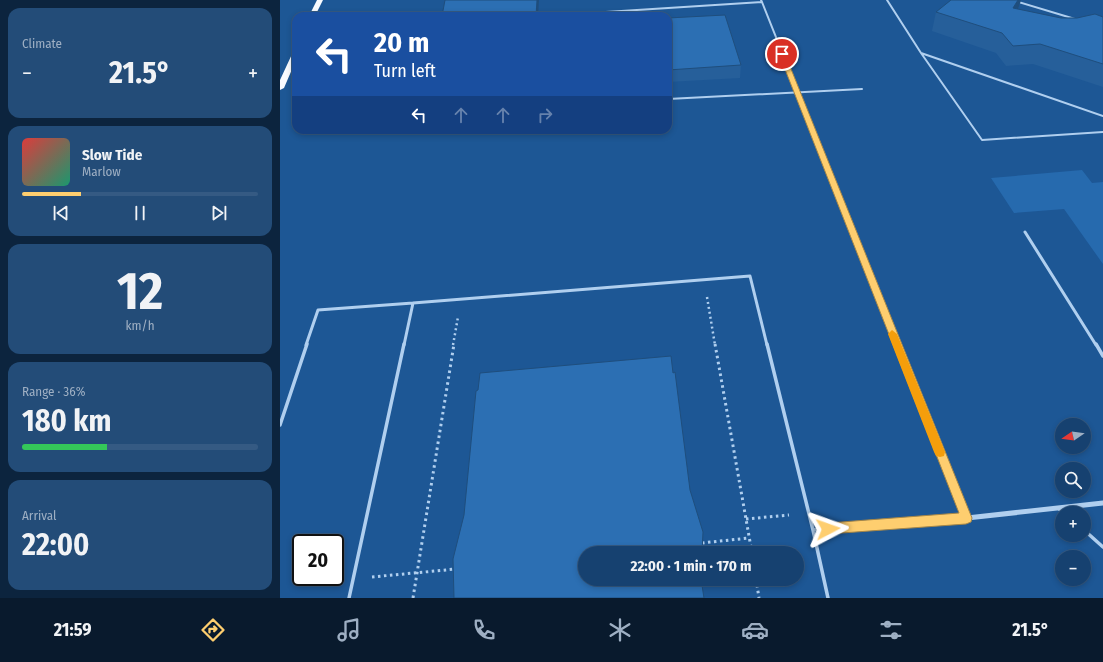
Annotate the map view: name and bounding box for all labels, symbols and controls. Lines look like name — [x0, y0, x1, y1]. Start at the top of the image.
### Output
text: 20 m — [374, 26, 429, 59]
icon: left — [308, 28, 360, 80]
text: Climate — [22, 36, 62, 51]
pin — [765, 37, 799, 71]
icon: arrive — [771, 43, 793, 65]
text: 21.5° — [109, 55, 171, 91]
text: − — [22, 60, 32, 87]
text: + — [248, 60, 258, 87]
text: Turn left — [374, 60, 436, 82]
icon: left — [408, 104, 430, 126]
icon: ahead — [450, 104, 472, 126]
icon: ahead — [492, 104, 514, 126]
icon: right — [534, 104, 556, 126]
text: Slow Tide — [82, 146, 142, 164]
text: Marlow — [82, 164, 121, 179]
icon: previous — [50, 202, 72, 224]
icon: pause — [129, 202, 151, 224]
icon: next — [208, 202, 230, 224]
text: 12 — [117, 260, 163, 323]
text: km/h — [126, 318, 155, 333]
text: Range · 36% — [22, 384, 85, 399]
text: 180 km — [22, 403, 111, 439]
north arrow — [1055, 418, 1091, 454]
map controls — [1055, 418, 1091, 586]
button: search — [1055, 462, 1091, 498]
button: + — [1055, 506, 1091, 542]
text: Arrival — [22, 508, 56, 523]
position arrow — [807, 508, 849, 550]
text: 22:00 — [22, 527, 89, 563]
speed limit sign: 20 — [292, 534, 344, 586]
button: − — [1055, 550, 1091, 586]
text: 22:00 · 1 min · 170 m — [630, 557, 752, 575]
icon: directions — [199, 616, 227, 644]
icon: music — [335, 616, 363, 644]
icon: phone — [470, 616, 498, 644]
icon: climate — [606, 616, 634, 644]
icon: car — [741, 616, 769, 644]
icon: filters — [877, 616, 905, 644]
text: 21:59 — [54, 619, 92, 641]
text: 21.5° — [1012, 619, 1049, 641]

